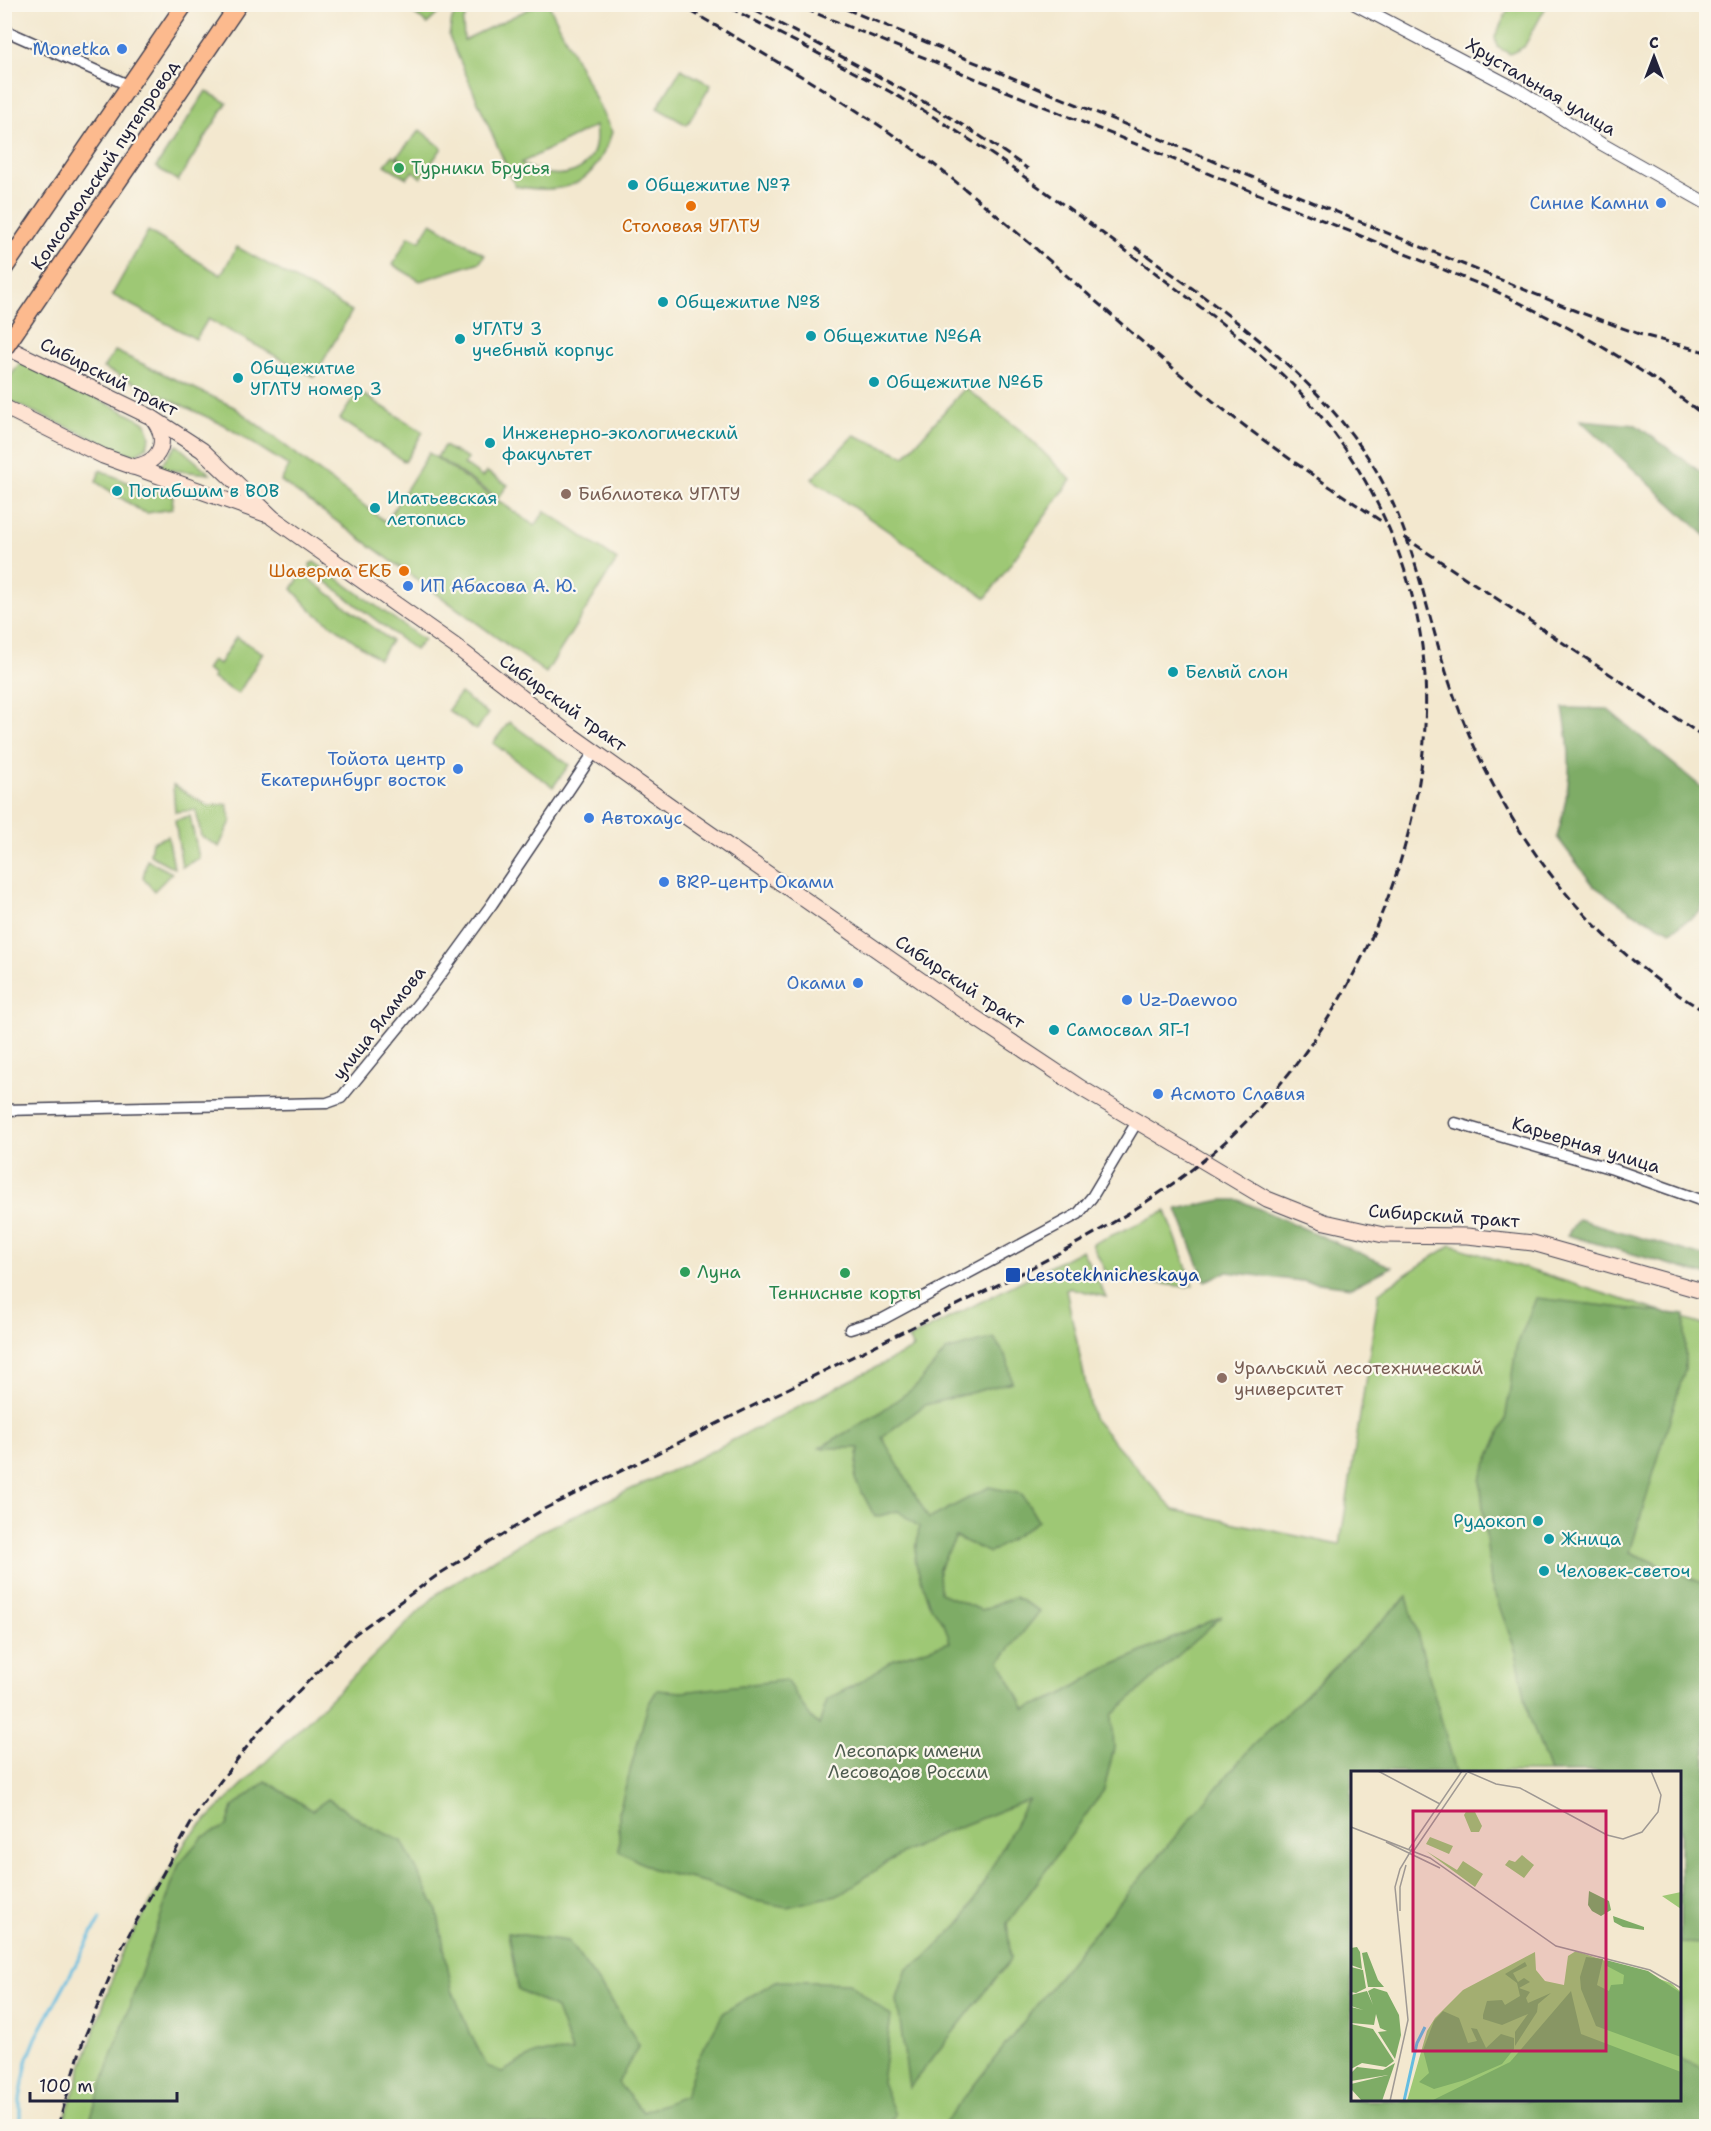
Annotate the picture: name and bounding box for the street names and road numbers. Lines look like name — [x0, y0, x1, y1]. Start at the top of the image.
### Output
street label: Хрустальная улица — [1461, 33, 1621, 141]
street label: Комсомольский путепровод — [26, 55, 185, 275]
street label: Сибирский тракт — [36, 332, 183, 423]
street label: Сибирский тракт — [495, 649, 632, 758]
street label: Сибирский тракт — [890, 930, 1030, 1035]
street label: улица Яламова — [327, 961, 431, 1085]
street label: Карьерная улица — [1509, 1111, 1663, 1179]
street label: Сибирский тракт — [1367, 1199, 1521, 1233]

